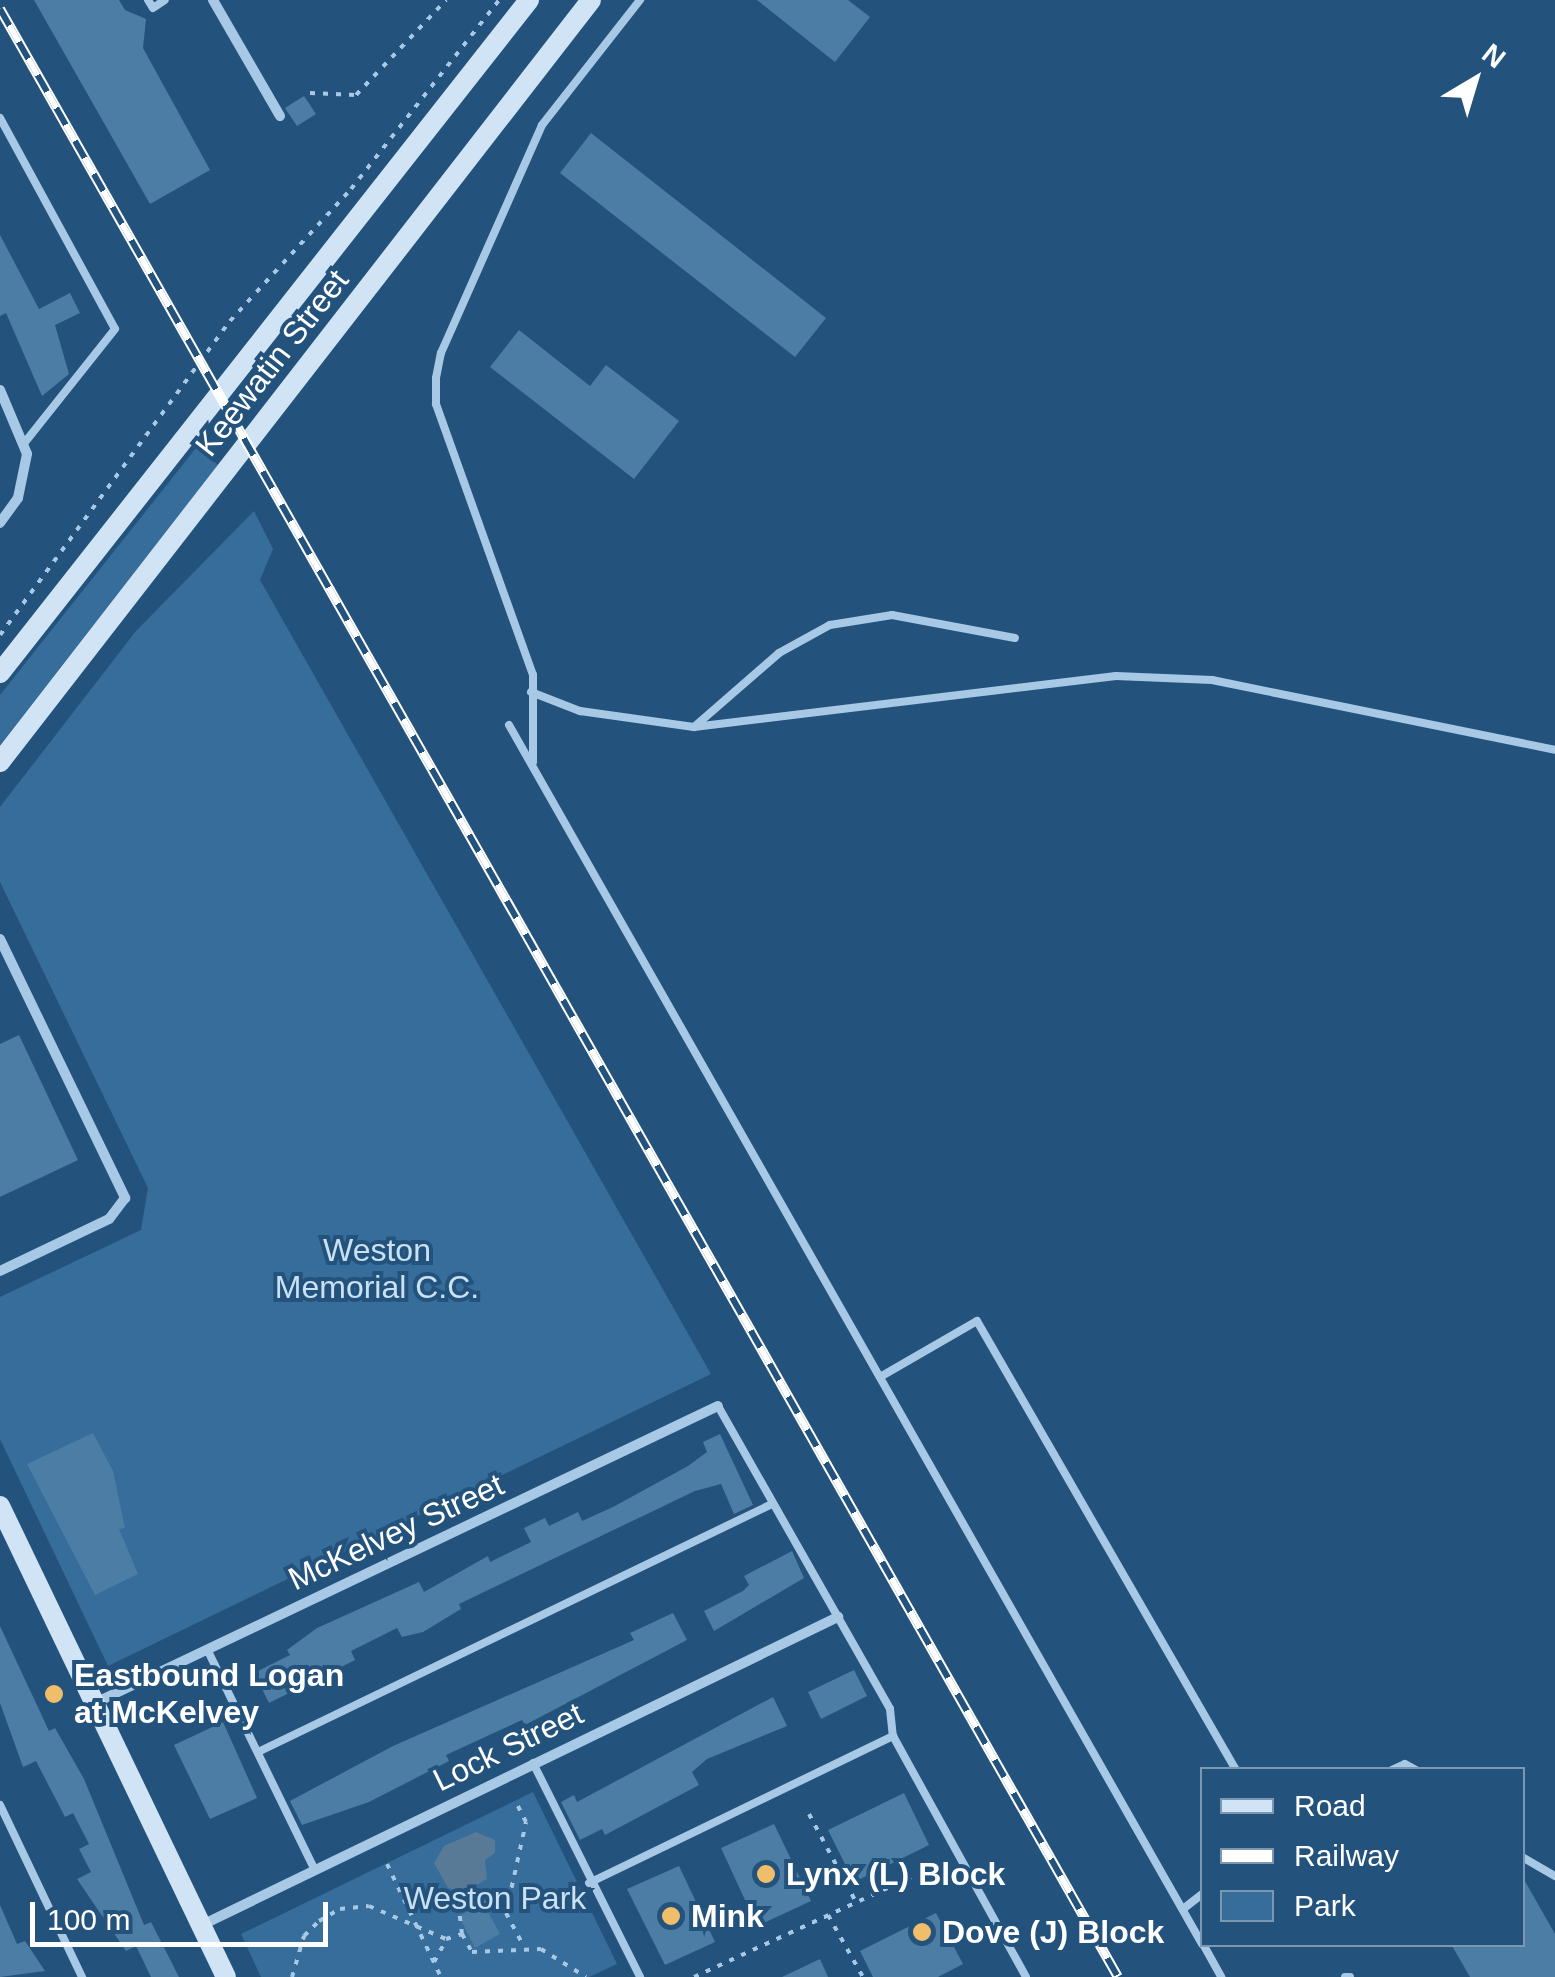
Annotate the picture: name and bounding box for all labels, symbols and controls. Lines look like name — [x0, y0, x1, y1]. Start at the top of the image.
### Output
north arrow — [1425, 30, 1525, 130]
text: N — [1476, 38, 1511, 74]
street label: Keewatin Street — [187, 262, 357, 464]
park label: Weston Memorial C.C. — [275, 1232, 479, 1307]
street label: McKelvey Street — [282, 1465, 510, 1599]
place label: Eastbound Logan at McKelvey — [74, 1657, 344, 1732]
marker: Eastbound Logan at McKelvey — [43, 1683, 65, 1705]
street label: Lock Street — [427, 1694, 589, 1800]
legend — [1200, 1767, 1525, 1947]
text: Road — [1294, 1789, 1366, 1822]
text: Railway — [1294, 1839, 1399, 1872]
place label: Lynx (L) Block — [786, 1855, 1005, 1893]
marker: Lynx (L) Block — [755, 1863, 777, 1885]
park label: Weston Park — [404, 1879, 586, 1917]
scale bar — [35, 1882, 332, 1944]
text: Park — [1294, 1889, 1356, 1922]
place label: Mink — [691, 1897, 764, 1935]
text: 100 m — [47, 1903, 130, 1936]
marker: Mink — [660, 1905, 682, 1927]
place label: Dove (J) Block — [942, 1913, 1164, 1951]
marker: Dove (J) Block — [911, 1921, 933, 1943]

